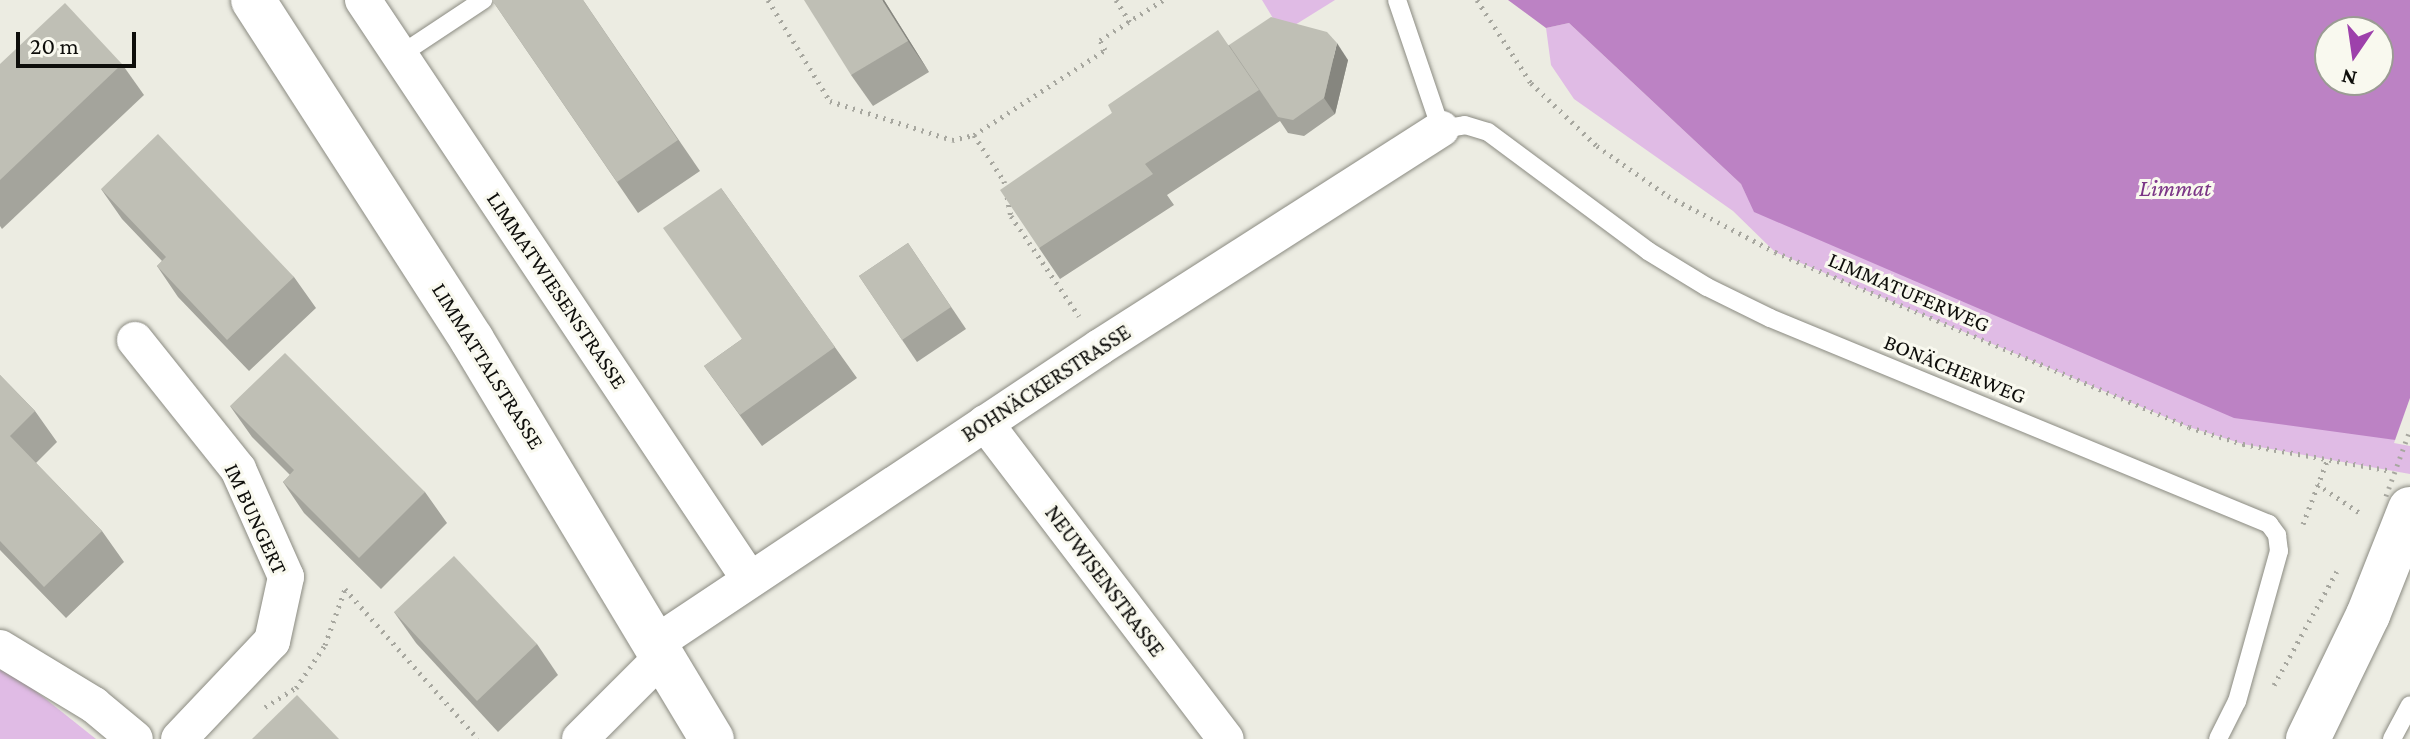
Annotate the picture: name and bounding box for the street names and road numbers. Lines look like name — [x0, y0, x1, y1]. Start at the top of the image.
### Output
street label: LIMMATWIESENSTRASSE — [481, 186, 633, 394]
street label: LIMMATUFERWEG — [1824, 246, 1994, 338]
street label: LIMMATTALSTRASSE — [426, 278, 550, 454]
street label: BOHNÄCKERSTRASSE — [957, 319, 1135, 447]
street label: BONÄCHERWEG — [1880, 329, 2030, 409]
street label: IM BUNGERT — [219, 459, 293, 579]
street label: NEUWISENSTRASSE — [1039, 500, 1171, 662]

